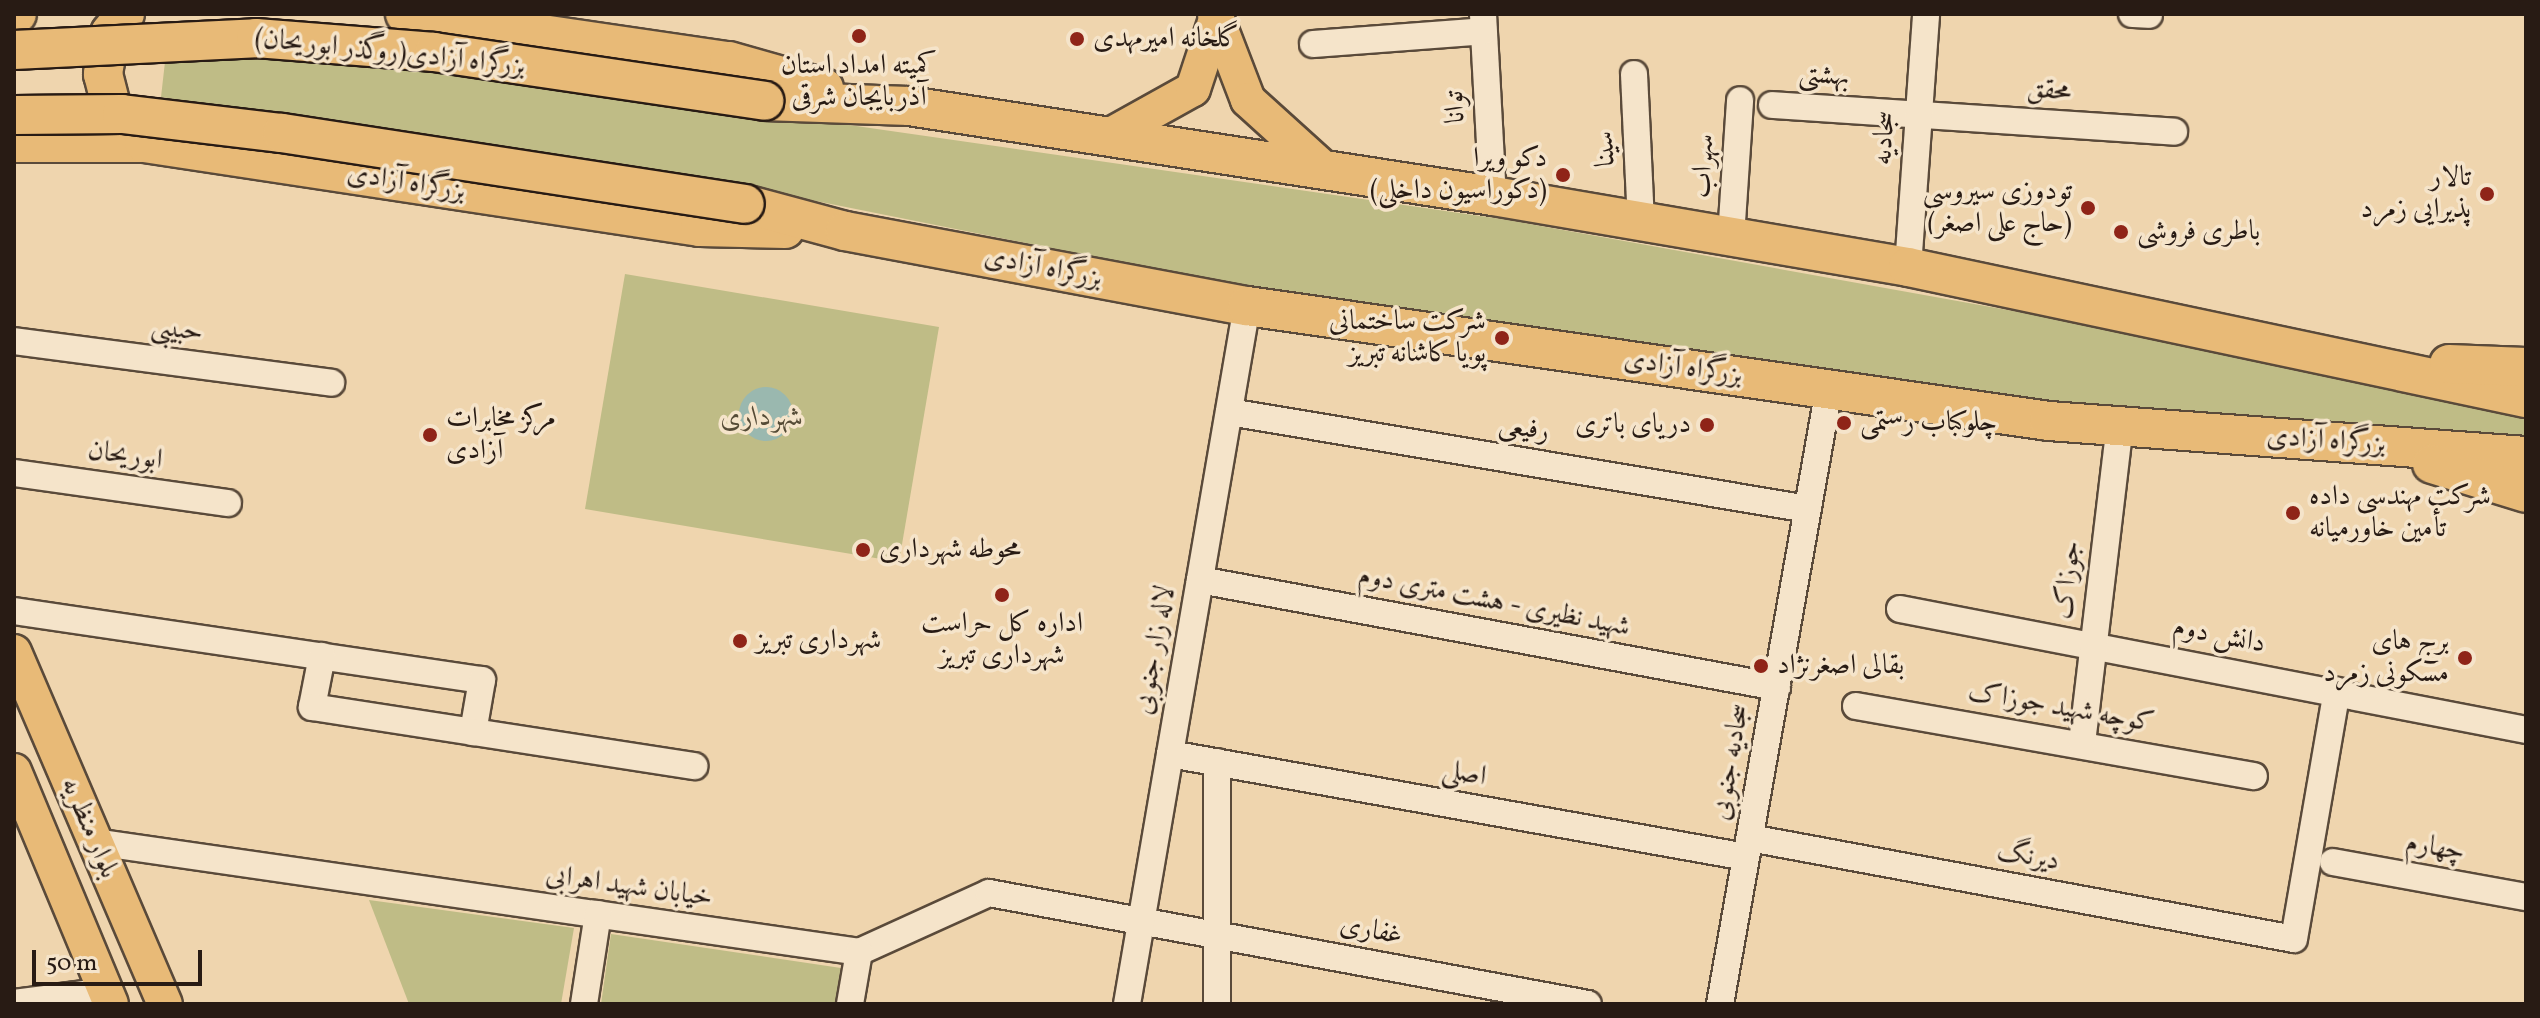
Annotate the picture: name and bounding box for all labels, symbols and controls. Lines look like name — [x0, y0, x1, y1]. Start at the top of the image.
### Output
street label: بزرگراه آزادی(روگذر ابوریحان) — [253, 22, 527, 84]
place label: گلخانه امیرمهدی — [1093, 22, 1239, 56]
marker: کمیته امداد استان آذربایجان شرقی — [850, 27, 868, 45]
marker: گلخانه امیرمهدی — [1068, 30, 1086, 48]
place label: کمیته امداد استان آذربایجان شرقی — [781, 49, 937, 115]
street label: بهشتی — [1797, 57, 1851, 95]
street label: محقق — [2026, 73, 2072, 109]
street label: توانا — [1438, 90, 1474, 124]
street label: سجادیه — [1866, 110, 1904, 166]
street label: سینا — [1588, 130, 1624, 168]
street label: سهراب — [1686, 133, 1722, 199]
place label: دکو ویرا (دکوراسیون داخلی) — [1370, 142, 1547, 208]
street label: بزرگراه آزادی — [345, 157, 467, 209]
place label: تالار پذیرایی زمرد — [2361, 161, 2471, 227]
marker: دکو ویرا (دکوراسیون داخلی) — [1554, 166, 1572, 184]
place label: تودوزی سیروسی (حاج علی اصغر) — [1923, 175, 2072, 241]
marker: تالار پذیرایی زمرد — [2478, 185, 2496, 203]
marker: تودوزی سیروسی (حاج علی اصغر) — [2079, 199, 2097, 217]
place label: باطری فروشی — [2137, 215, 2260, 249]
marker: باطری فروشی — [2112, 223, 2130, 241]
street label: بزرگراه آزادی — [981, 240, 1105, 296]
place label: شرکت ساختمانی پویا کاشانه تبریز — [1329, 305, 1486, 371]
street label: حبیبی — [149, 310, 205, 350]
marker: شرکت ساختمانی پویا کاشانه تبریز — [1493, 329, 1511, 347]
street label: بزرگراه آزادی — [1622, 343, 1744, 393]
park label: شهرداری — [720, 401, 804, 435]
place label: مرکز مخابرات آزادی — [446, 402, 556, 468]
place label: چلوکباب رستمی — [1860, 406, 1997, 440]
street label: رفیعی — [1496, 408, 1552, 450]
place label: دریای باتری — [1575, 408, 1691, 442]
marker: چلوکباب رستمی — [1835, 414, 1853, 432]
marker: دریای باتری — [1698, 416, 1716, 434]
street label: بزرگراه آزادی — [2265, 420, 2387, 462]
marker: مرکز مخابرات آزادی — [421, 426, 439, 444]
street label: ابوریحان — [86, 434, 164, 478]
place label: شرکت مهندسى داده تأمین خاورمیانه — [2309, 480, 2491, 546]
marker: شرکت مهندسى داده تأمین خاورمیانه — [2284, 504, 2302, 522]
place label: محوطه شهرداری — [879, 533, 1021, 567]
street label: جوزاک — [2047, 539, 2089, 621]
marker: محوطه شهرداری — [854, 541, 872, 559]
street label: شهید نظیری - هشت متری دوم — [1355, 559, 1633, 645]
street label: لاله زار جنوبی — [1127, 583, 1183, 717]
marker: اداره کل حراست شهرداری تبریز — [993, 586, 1011, 604]
place label: اداره کل حراست شهرداری تبریز — [921, 607, 1083, 673]
street label: دانش دوم — [2170, 611, 2268, 661]
place label: شهرداری تبریز — [756, 624, 881, 658]
place label: برج های مسکونی زمرد — [2323, 625, 2449, 691]
marker: شهرداری تبریز — [731, 632, 749, 650]
place label: بقالی اصغرنژاد — [1777, 649, 1904, 683]
marker: برج های مسکونی زمرد — [2456, 649, 2474, 667]
marker: بقالی اصغرنژاد — [1752, 657, 1770, 675]
street label: کوچه شهید جوزاک — [1965, 675, 2157, 741]
street label: سجادیه جنوبی — [1704, 701, 1758, 823]
street label: اصلی — [1439, 754, 1489, 794]
street label: بلوار منظریه — [53, 773, 125, 883]
street label: چهارم — [2403, 826, 2467, 870]
street label: دیرنگ — [1994, 835, 2062, 879]
street label: خیابان شهید اهرابی — [543, 859, 715, 915]
street label: غفاری — [1337, 909, 1405, 953]
scale bar — [36, 934, 206, 984]
text: 50 m — [46, 947, 98, 981]

